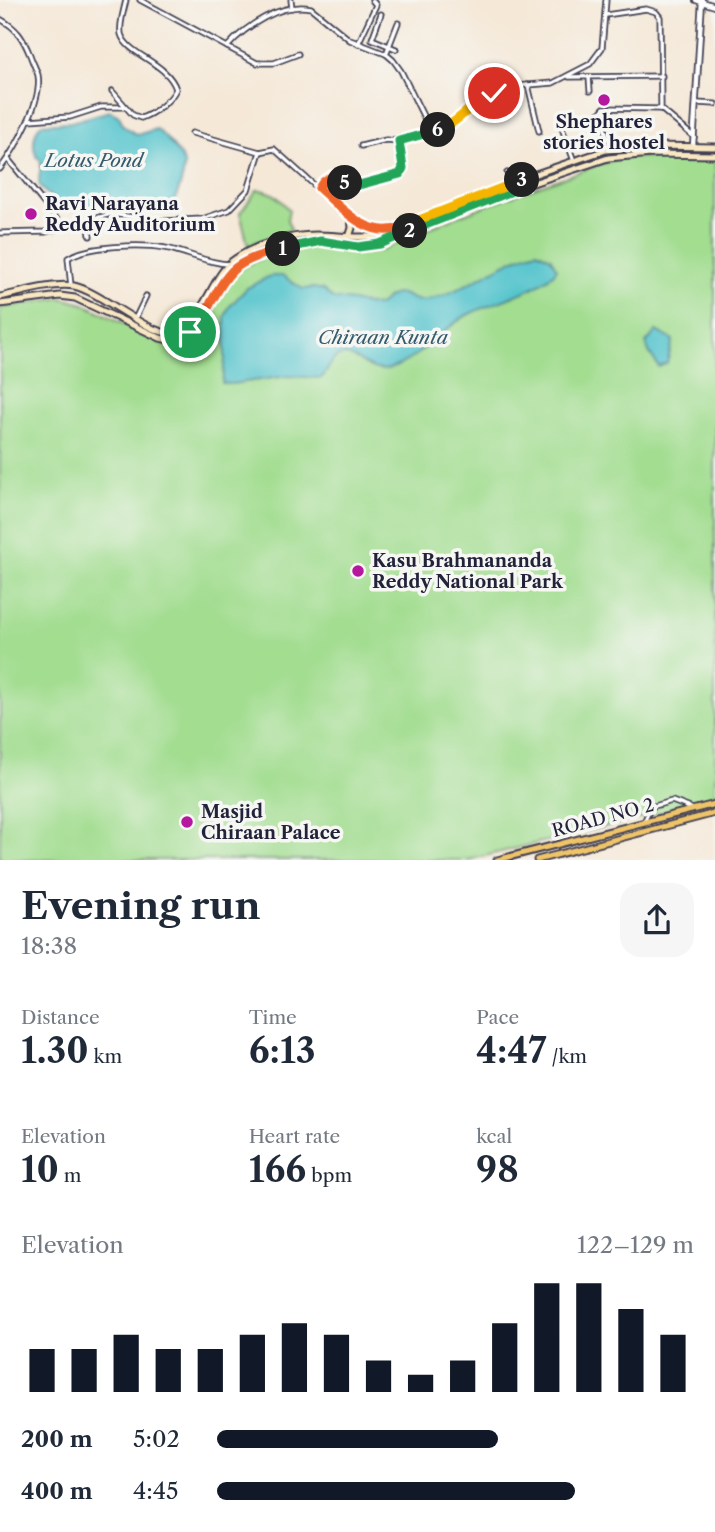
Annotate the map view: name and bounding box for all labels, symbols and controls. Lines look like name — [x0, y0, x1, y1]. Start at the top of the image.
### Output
pin — [464, 63, 524, 123]
icon: check — [475, 74, 513, 112]
marker: Shephares stories hostel — [596, 92, 612, 108]
place label: Shephares stories hostel — [543, 111, 665, 154]
pin: 6 — [420, 113, 456, 148]
text: 6 — [432, 118, 443, 141]
water label: Lotus Pond — [43, 149, 145, 172]
pin: 3 — [504, 162, 540, 198]
pin: 5 — [328, 166, 362, 200]
text: 3 — [516, 168, 527, 191]
text: 5 — [339, 171, 350, 194]
place label: Ravi Narayana Reddy Auditorium — [45, 193, 216, 236]
marker: Ravi Narayana Reddy Auditorium — [23, 206, 39, 222]
pin: 2 — [392, 214, 428, 248]
text: 2 — [404, 219, 415, 242]
pin: 1 — [266, 232, 300, 266]
text: 1 — [278, 237, 287, 260]
pin — [160, 302, 220, 362]
icon: arrive — [171, 313, 209, 351]
water label: Chiraan Kunta — [318, 326, 449, 349]
place label: Kasu Brahmananda Reddy National Park — [372, 550, 564, 593]
marker: Kasu Brahmananda Reddy National Park — [350, 563, 366, 579]
street label: ROAD NO 2 — [549, 794, 657, 842]
place label: Masjid Chiraan Palace — [201, 801, 341, 844]
marker: Masjid Chiraan Palace — [179, 814, 195, 830]
text: Evening run — [21, 882, 261, 929]
button: share — [620, 883, 694, 957]
text: 18:38 — [21, 932, 77, 960]
text: Distance — [21, 1006, 100, 1029]
text: Time — [249, 1006, 297, 1029]
text: Pace — [476, 1006, 519, 1029]
text: 1.30 — [21, 1029, 89, 1072]
text: 6:13 — [249, 1029, 316, 1072]
text: 4:47 — [476, 1029, 546, 1072]
text: km — [89, 1045, 122, 1068]
text: /km — [546, 1045, 587, 1068]
text: Elevation — [21, 1125, 106, 1148]
text: Heart rate — [249, 1125, 340, 1148]
text: kcal — [476, 1125, 512, 1148]
text: 10 — [21, 1148, 59, 1191]
text: 166 — [249, 1148, 306, 1191]
text: 98 — [476, 1148, 519, 1191]
text: m — [59, 1164, 82, 1187]
text: bpm — [306, 1164, 352, 1187]
text: Elevation — [21, 1231, 124, 1259]
text: 122–129 m — [577, 1231, 694, 1259]
text: 200 m — [21, 1425, 93, 1453]
text: 5:02 — [133, 1425, 180, 1453]
text: 400 m — [21, 1477, 93, 1505]
text: 4:45 — [133, 1477, 179, 1505]

